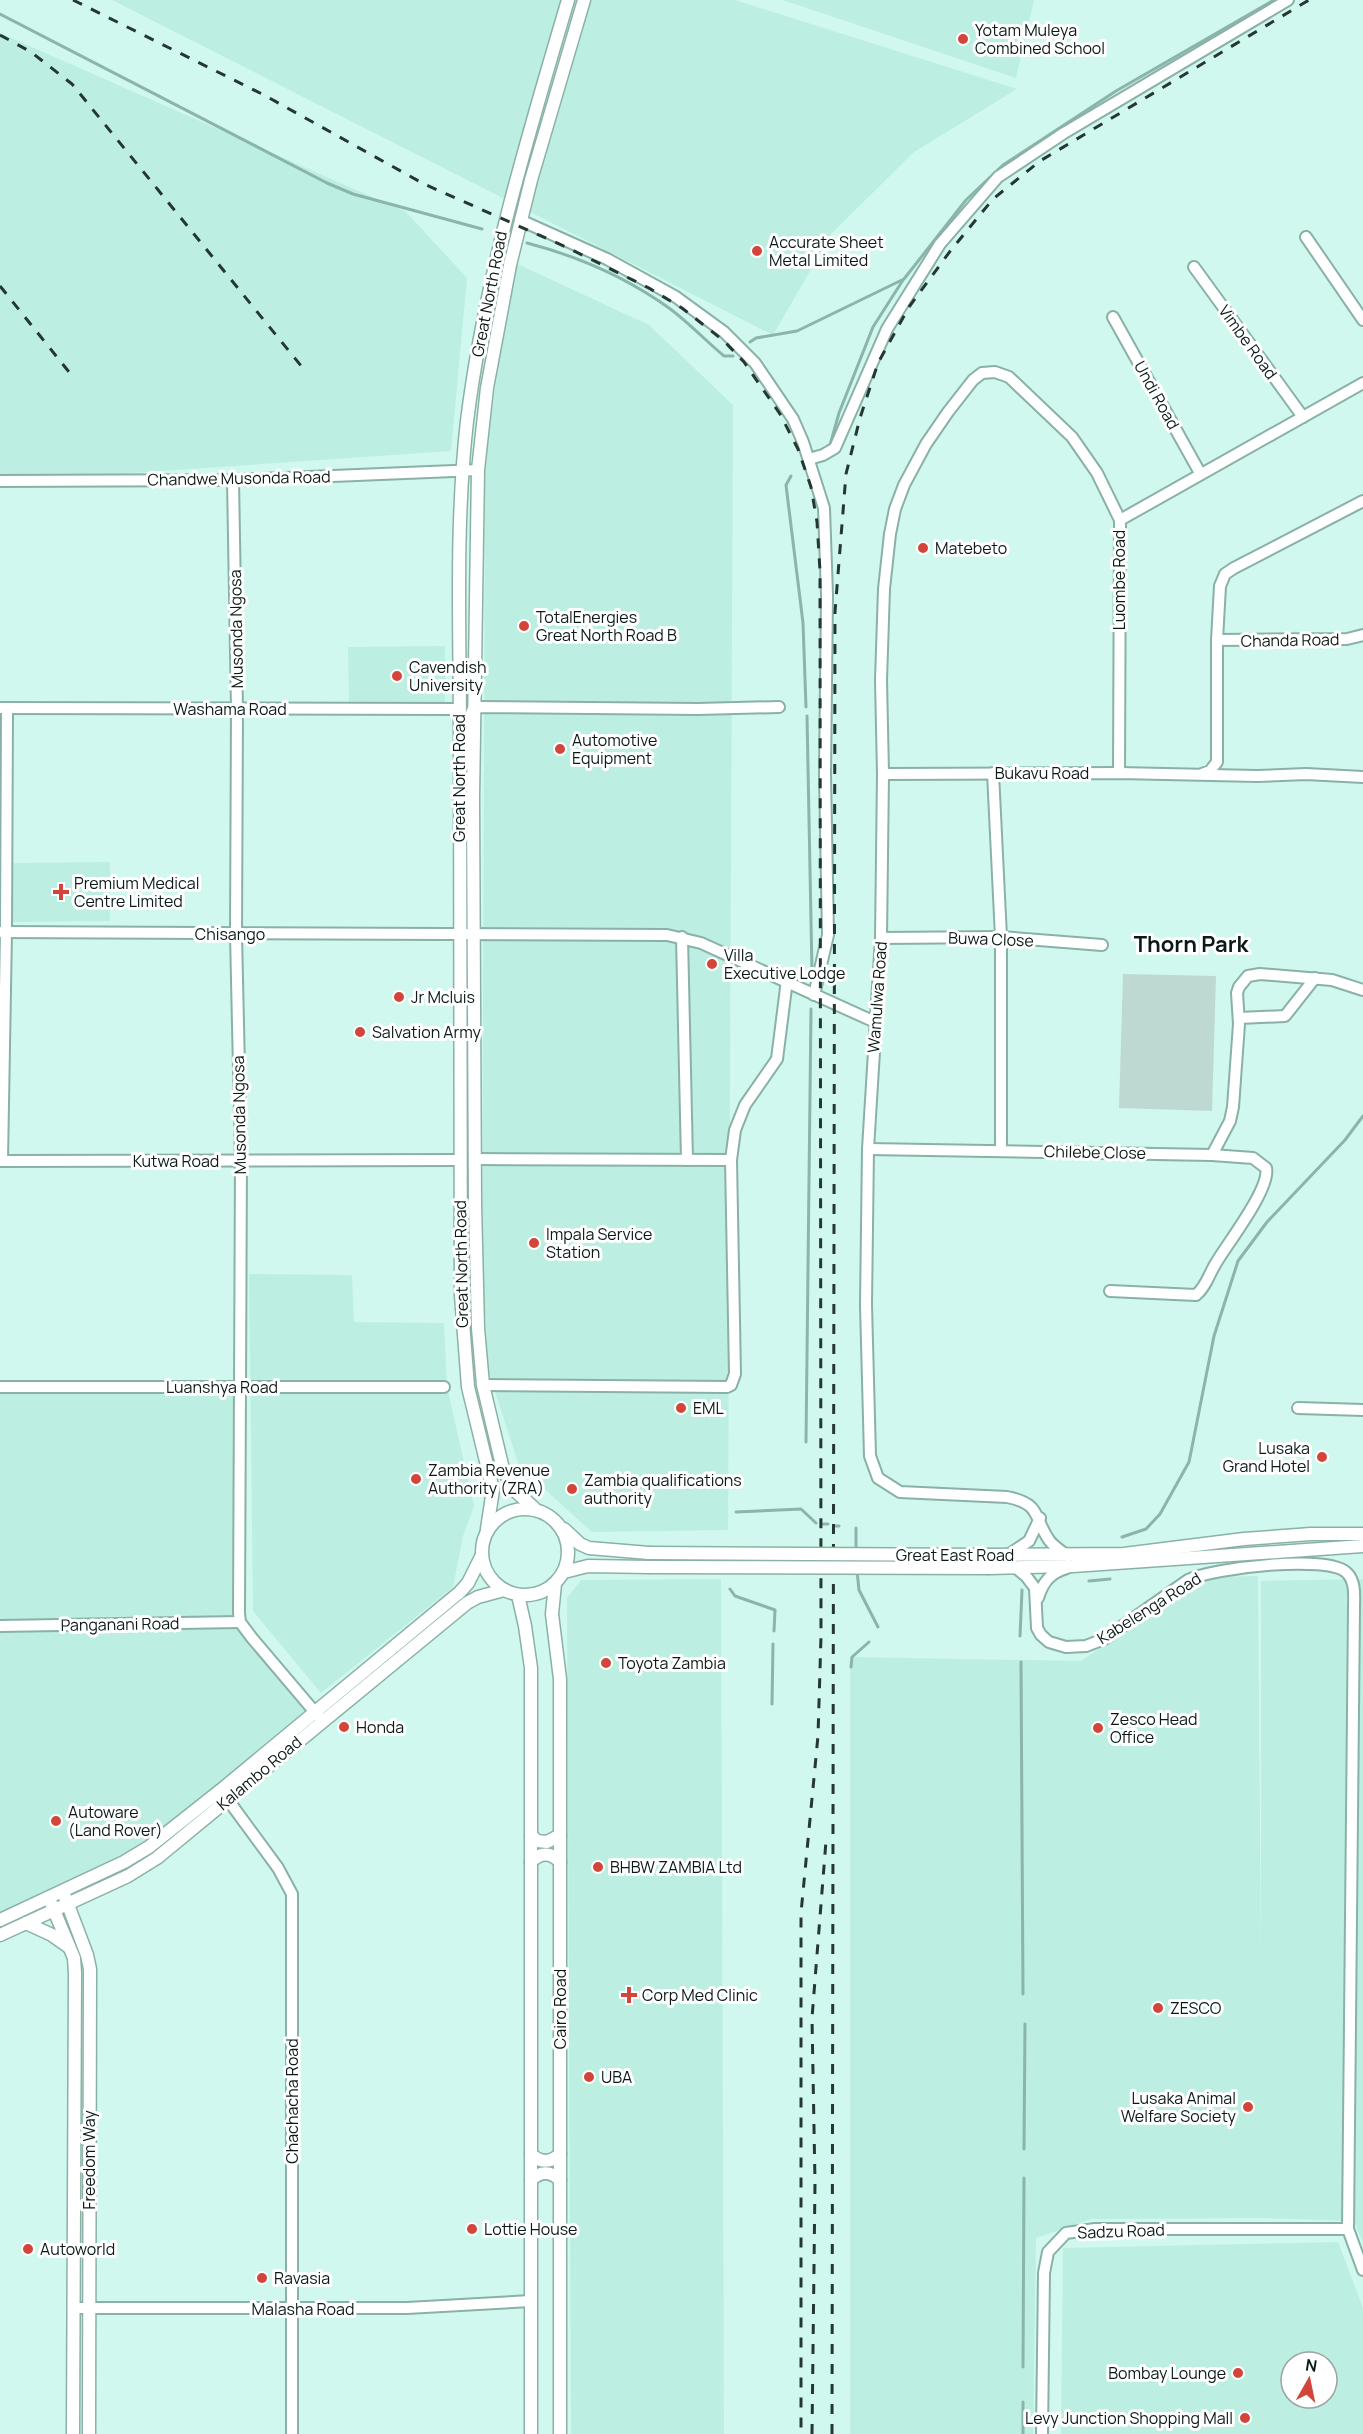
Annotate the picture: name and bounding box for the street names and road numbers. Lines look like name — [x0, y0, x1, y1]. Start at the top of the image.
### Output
street label: Great North Road — [466, 229, 512, 359]
street label: Vimbe Road — [1214, 301, 1282, 383]
street label: Undi Road — [1129, 357, 1185, 433]
street label: Chandwe Musonda Road — [147, 465, 331, 491]
street label: Luombe Road — [1108, 530, 1130, 630]
street label: Musonda Ngosa — [224, 569, 248, 689]
street label: Chanda Road — [1240, 628, 1340, 652]
street label: Washama Road — [173, 698, 287, 720]
street label: Great North Road — [448, 714, 470, 842]
street label: Bukavu Road — [995, 762, 1089, 784]
street label: Chisango — [195, 923, 265, 945]
street label: Buwa Close — [948, 927, 1034, 951]
street label: Wamulwa Road — [862, 940, 892, 1054]
street label: Musonda Ngosa — [227, 1055, 251, 1175]
street label: Chilebe Close — [1044, 1140, 1146, 1164]
street label: Kutwa Road — [133, 1150, 219, 1172]
street label: Great North Road — [449, 1200, 473, 1328]
street label: Luanshya Road — [166, 1376, 278, 1398]
street label: Great East Road — [896, 1544, 1014, 1566]
street label: Kabelenga Road — [1093, 1567, 1205, 1649]
street label: Panganani Road — [60, 1612, 180, 1636]
street label: Kalambo Road — [212, 1731, 306, 1815]
street label: Cairo Road — [549, 1969, 571, 2049]
street label: Chachacha Road — [281, 2038, 303, 2164]
street label: Freedom Way — [78, 2110, 100, 2210]
street label: Sadzu Road — [1077, 2218, 1165, 2244]
street label: Malasha Road — [252, 2298, 354, 2320]

